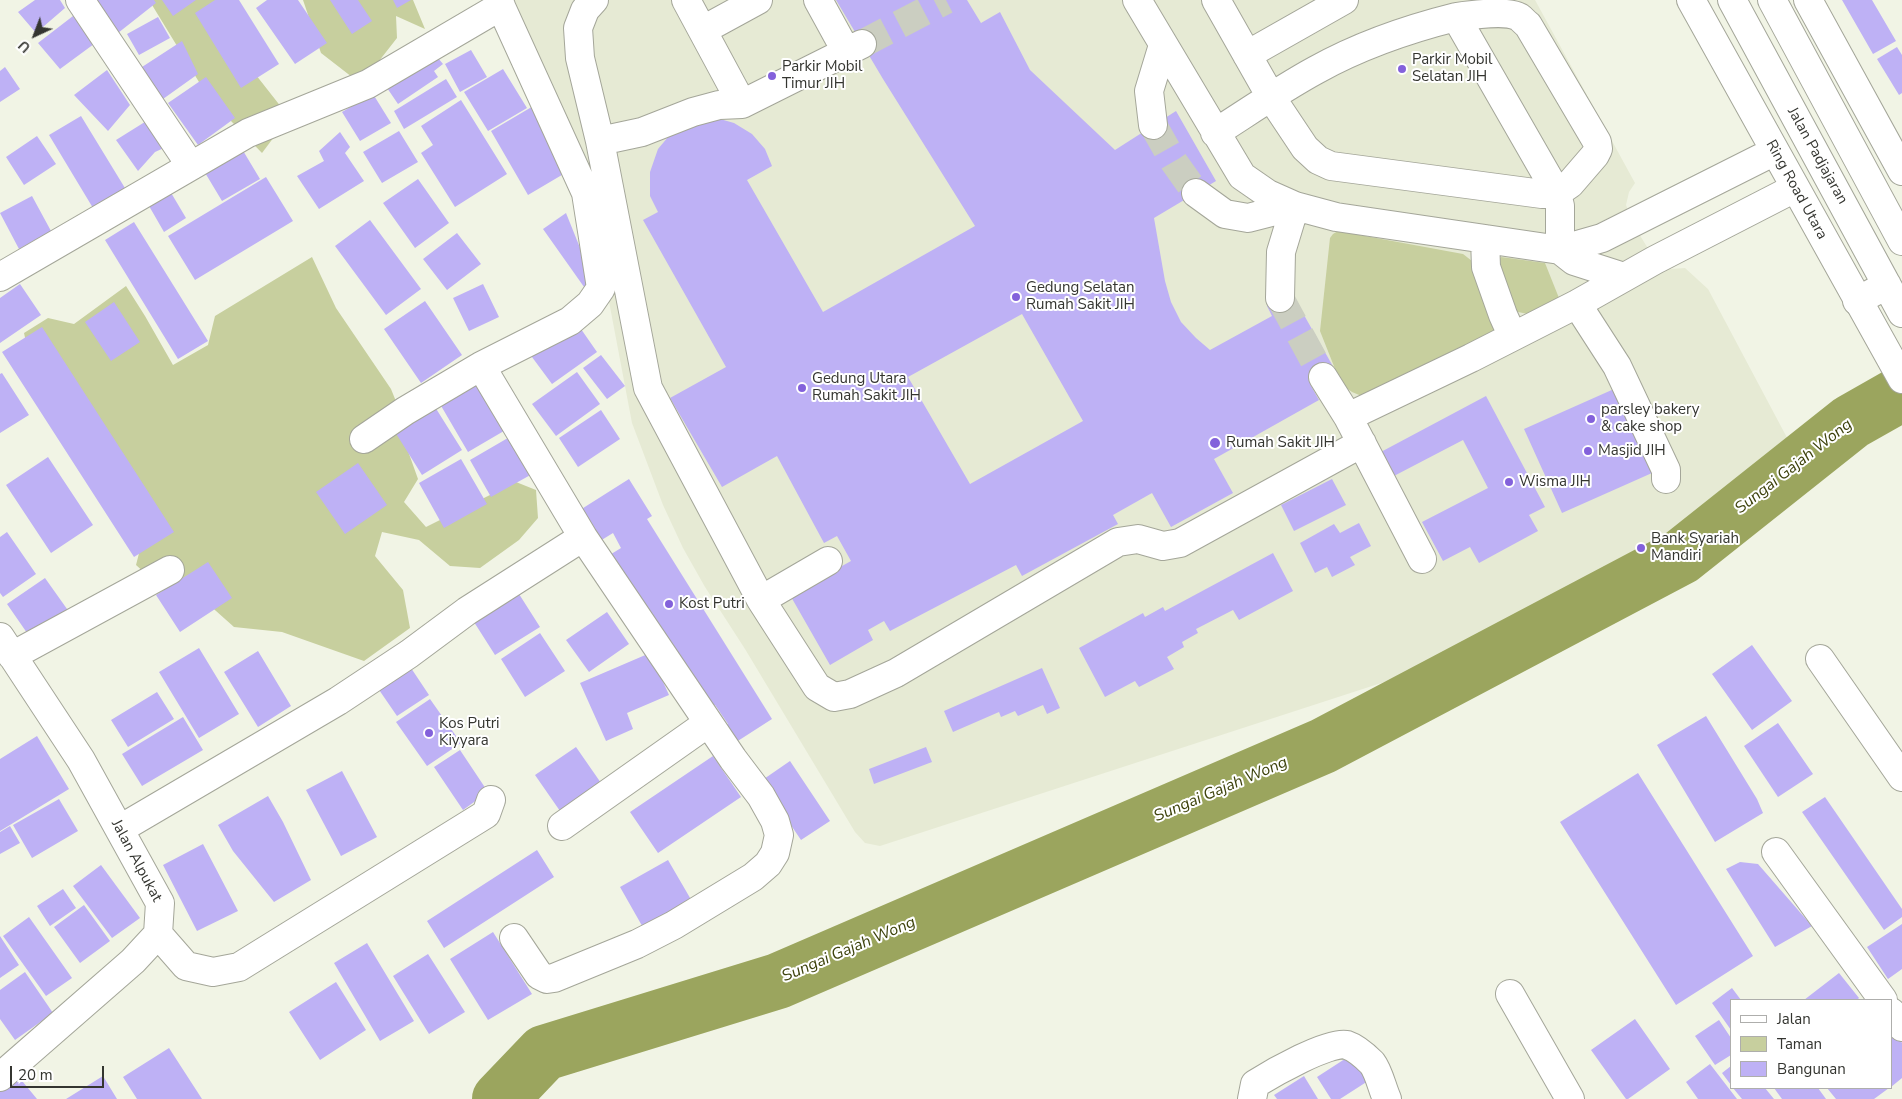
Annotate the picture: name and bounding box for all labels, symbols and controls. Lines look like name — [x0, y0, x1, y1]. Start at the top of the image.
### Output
north arrow — [10, 10, 60, 60]
text: U — [14, 36, 35, 57]
place label: Parkir Mobil Selatan JIH — [1412, 51, 1492, 86]
place label: Parkir Mobil Timur JIH — [782, 58, 862, 93]
marker: Parkir Mobil Selatan JIH — [1396, 63, 1408, 75]
marker: Parkir Mobil Timur JIH — [766, 70, 778, 82]
street label: Jalan Padjajaran — [1783, 104, 1851, 208]
street label: Ring Road Utara — [1761, 137, 1831, 243]
place label: Gedung Selatan Rumah Sakit JIH — [1026, 279, 1135, 314]
marker: Gedung Selatan Rumah Sakit JIH — [1010, 291, 1022, 303]
place label: Gedung Utara Rumah Sakit JIH — [812, 370, 921, 405]
marker: Gedung Utara Rumah Sakit JIH — [796, 382, 808, 394]
place label: parsley bakery & cake shop — [1601, 401, 1700, 436]
marker: parsley bakery & cake shop — [1585, 413, 1597, 425]
water label: Sungai Gajah Wong — [1732, 415, 1856, 519]
place label: Rumah Sakit JIH — [1226, 434, 1335, 452]
marker: Rumah Sakit JIH — [1208, 436, 1222, 450]
place label: Masjid JIH — [1598, 442, 1666, 460]
marker: Masjid JIH — [1582, 445, 1594, 457]
place label: Wisma JIH — [1519, 473, 1591, 491]
marker: Wisma JIH — [1503, 476, 1515, 488]
place label: Bank Syariah Mandiri — [1651, 530, 1739, 565]
marker: Bank Syariah Mandiri — [1635, 542, 1647, 554]
place label: Kost Putri — [679, 595, 745, 613]
marker: Kost Putri — [663, 598, 675, 610]
place label: Kos Putri Kiyyara — [439, 715, 500, 750]
marker: Kos Putri Kiyyara — [423, 727, 435, 739]
water label: Sungai Gajah Wong — [1151, 753, 1291, 827]
street label: Jalan Alpukat — [107, 817, 165, 905]
water label: Sungai Gajah Wong — [779, 913, 919, 987]
legend — [1730, 999, 1892, 1089]
text: Jalan — [1777, 1009, 1811, 1029]
text: Taman — [1777, 1034, 1822, 1054]
scale bar — [12, 1056, 106, 1088]
text: Bangunan — [1777, 1059, 1846, 1079]
text: 20 m — [18, 1065, 53, 1085]

